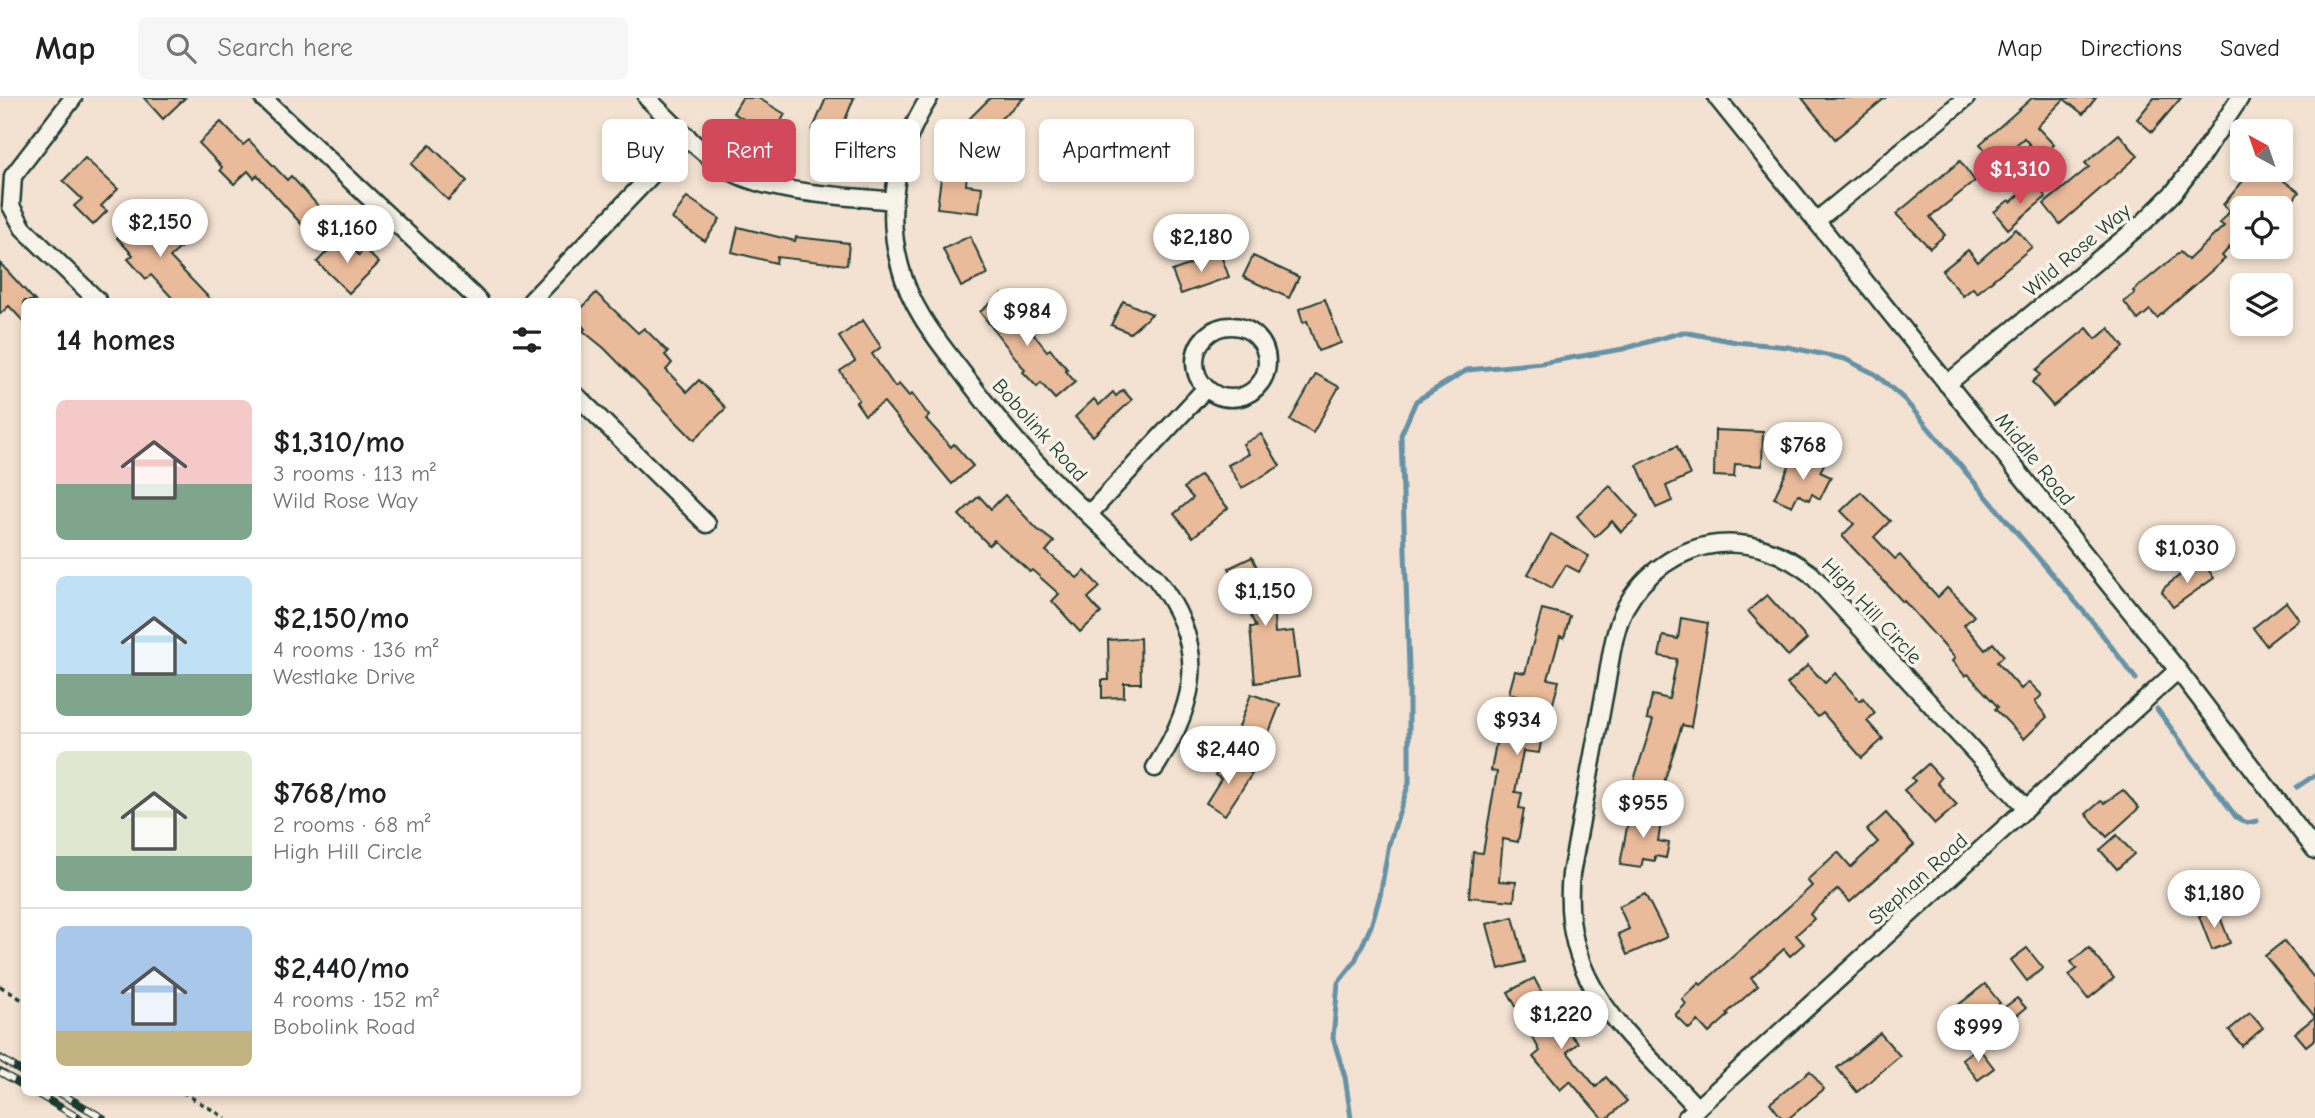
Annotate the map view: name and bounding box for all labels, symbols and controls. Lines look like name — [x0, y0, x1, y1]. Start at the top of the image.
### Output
search box — [138, 17, 628, 80]
text: Map — [35, 29, 96, 67]
icon: search — [162, 29, 200, 67]
text: Search here — [218, 33, 353, 63]
text: Map — [1997, 34, 2043, 62]
text: Directions — [2081, 34, 2182, 62]
text: Saved — [2220, 34, 2280, 62]
chip: Buy — [602, 119, 688, 182]
chip: Rent — [702, 119, 796, 182]
chip: Filters — [810, 119, 920, 182]
chip: New — [934, 119, 1025, 182]
chip: Apartment — [1039, 119, 1194, 182]
north arrow — [2230, 119, 2292, 182]
map controls — [2230, 119, 2293, 336]
pin: $1,310 — [1963, 146, 2077, 206]
text: $1,310 — [1990, 155, 2050, 182]
button: locate — [2230, 196, 2293, 259]
street label: Wild Rose Way — [2019, 198, 2136, 302]
pin: $2,150 — [103, 200, 217, 259]
pin: $1,160 — [290, 206, 404, 265]
text: $2,150 — [128, 208, 192, 235]
text: $1,160 — [316, 214, 378, 241]
pin: $2,180 — [1144, 214, 1258, 274]
text: $2,180 — [1169, 223, 1233, 250]
button: layers — [2230, 273, 2293, 336]
pin: $984 — [986, 288, 1068, 348]
text: $984 — [1003, 297, 1051, 324]
icon: filters — [508, 321, 546, 359]
text: 14 homes — [56, 323, 175, 358]
street label: Bobolink Road — [988, 374, 1092, 486]
street label: Middle Road — [1990, 408, 2080, 510]
pin: $768 — [1762, 422, 1844, 482]
text: $1,310/mo — [273, 425, 405, 460]
icon: home — [112, 428, 196, 512]
text: $768 — [1779, 431, 1827, 458]
text: 3 rooms · 113 m² — [273, 460, 436, 487]
text: Wild Rose Way — [273, 487, 418, 514]
pin: $1,030 — [2130, 526, 2244, 585]
text: $1,030 — [2155, 534, 2219, 561]
street label: High Hill Circle — [1817, 553, 1927, 669]
pin: $1,150 — [1208, 568, 1322, 628]
text: $1,150 — [1234, 577, 1296, 604]
text: $2,150/mo — [273, 601, 409, 636]
icon: home — [112, 604, 196, 688]
text: 4 rooms · 136 m² — [273, 636, 439, 663]
text: Westlake Drive — [273, 663, 415, 690]
pin: $934 — [1476, 698, 1558, 757]
text: $934 — [1493, 706, 1541, 733]
pin: $2,440 — [1171, 726, 1285, 786]
text: $2,440 — [1196, 735, 1260, 762]
text: $768/mo — [273, 776, 387, 811]
icon: home — [112, 779, 196, 863]
pin: $955 — [1602, 780, 1684, 840]
text: $955 — [1618, 789, 1668, 816]
text: 2 rooms · 68 m² — [273, 811, 431, 838]
street label: Stephan Road — [1864, 828, 1972, 930]
text: High Hill Circle — [273, 838, 422, 865]
pin: $1,180 — [2157, 870, 2271, 930]
text: $1,180 — [2183, 879, 2245, 906]
text: $2,440/mo — [273, 951, 410, 986]
icon: home — [112, 954, 196, 1038]
text: 4 rooms · 152 m² — [273, 986, 439, 1013]
pin: $1,220 — [1504, 992, 1618, 1051]
text: $1,220 — [1529, 1000, 1593, 1027]
pin: $999 — [1937, 1004, 2019, 1064]
text: Bobolink Road — [273, 1013, 415, 1040]
text: $999 — [1953, 1013, 2003, 1040]

